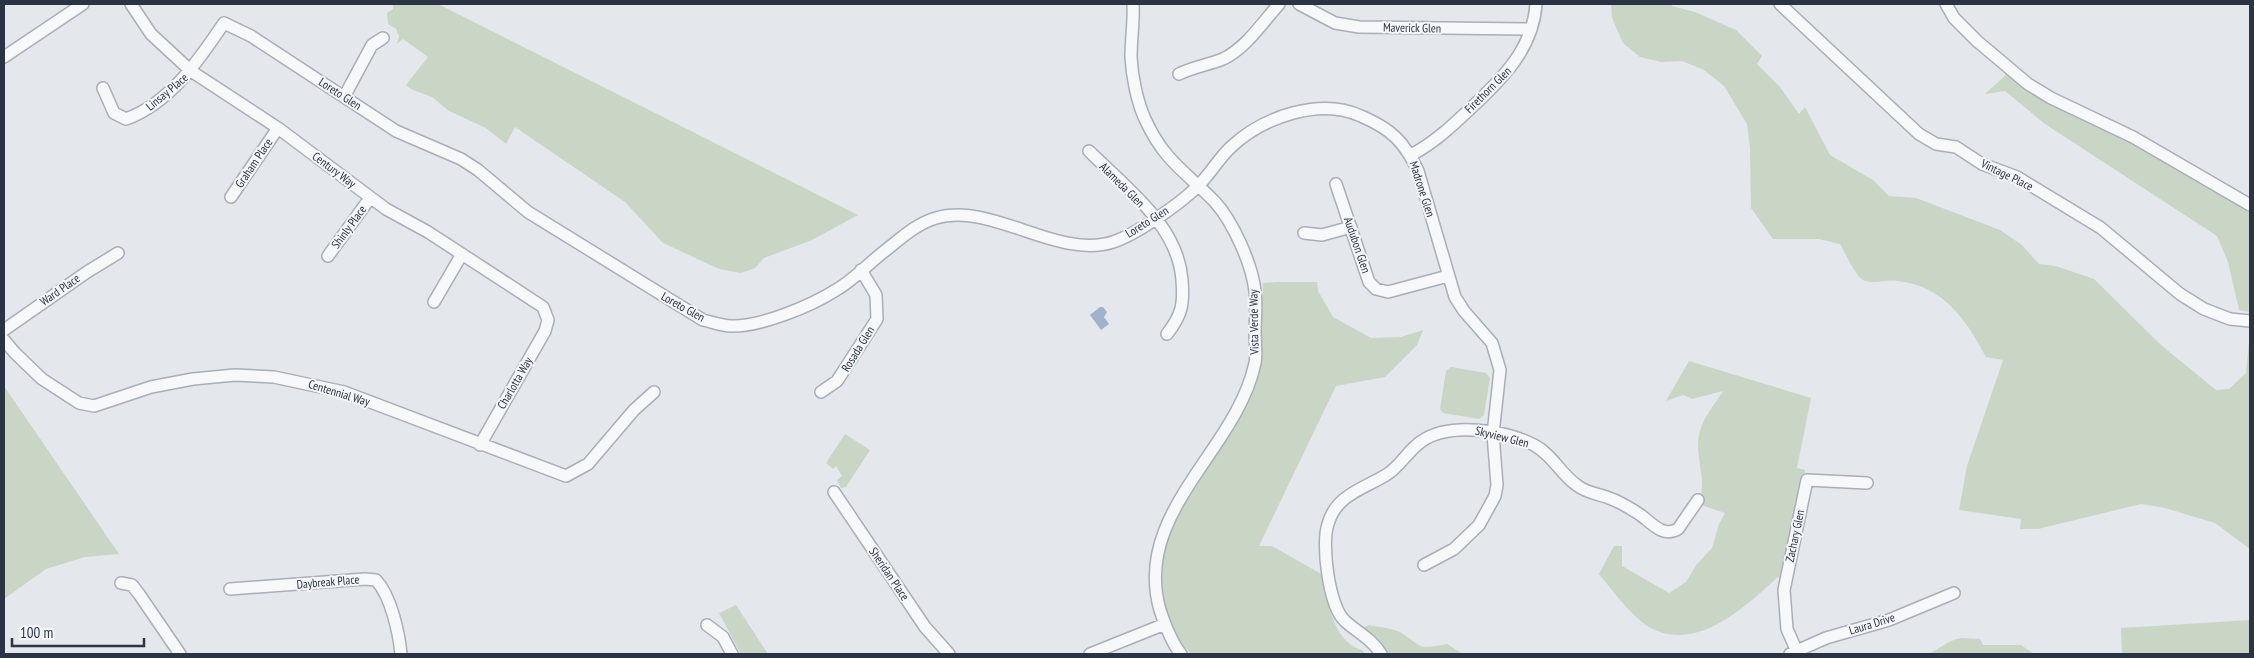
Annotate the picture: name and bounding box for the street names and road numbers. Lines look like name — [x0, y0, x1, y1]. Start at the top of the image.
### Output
street label: Maverick Glen — [1383, 19, 1441, 36]
street label: Firethorn Glen — [1461, 63, 1514, 116]
street label: Linsay Place — [143, 70, 191, 114]
street label: Loreto Glen — [316, 74, 364, 113]
street label: Graham Place — [232, 135, 276, 190]
street label: Century Way — [310, 148, 359, 191]
street label: Vintage Place — [1978, 155, 2036, 194]
street label: Alameda Glen — [1097, 159, 1148, 210]
street label: Madrone Glen — [1406, 159, 1439, 219]
street label: Shinly Place — [328, 202, 369, 251]
street label: Loreto Glen — [1123, 203, 1171, 241]
street label: Audubon Glen — [1341, 215, 1374, 275]
street label: Ward Place — [37, 270, 83, 309]
street label: Loreto Glen — [659, 288, 708, 325]
street label: Vista Verde Way — [1245, 289, 1262, 356]
street label: Rosada Glen — [838, 323, 877, 374]
street label: Charlotta Way — [494, 354, 536, 411]
street label: Centennial Way — [307, 376, 372, 409]
street label: Skyview Glen — [1474, 423, 1531, 450]
street label: Zachary Glen — [1782, 508, 1807, 563]
street label: Sheridan Place — [866, 544, 913, 603]
street label: Daybreak Place — [296, 571, 360, 592]
street label: Laura Drive — [1847, 609, 1897, 638]

